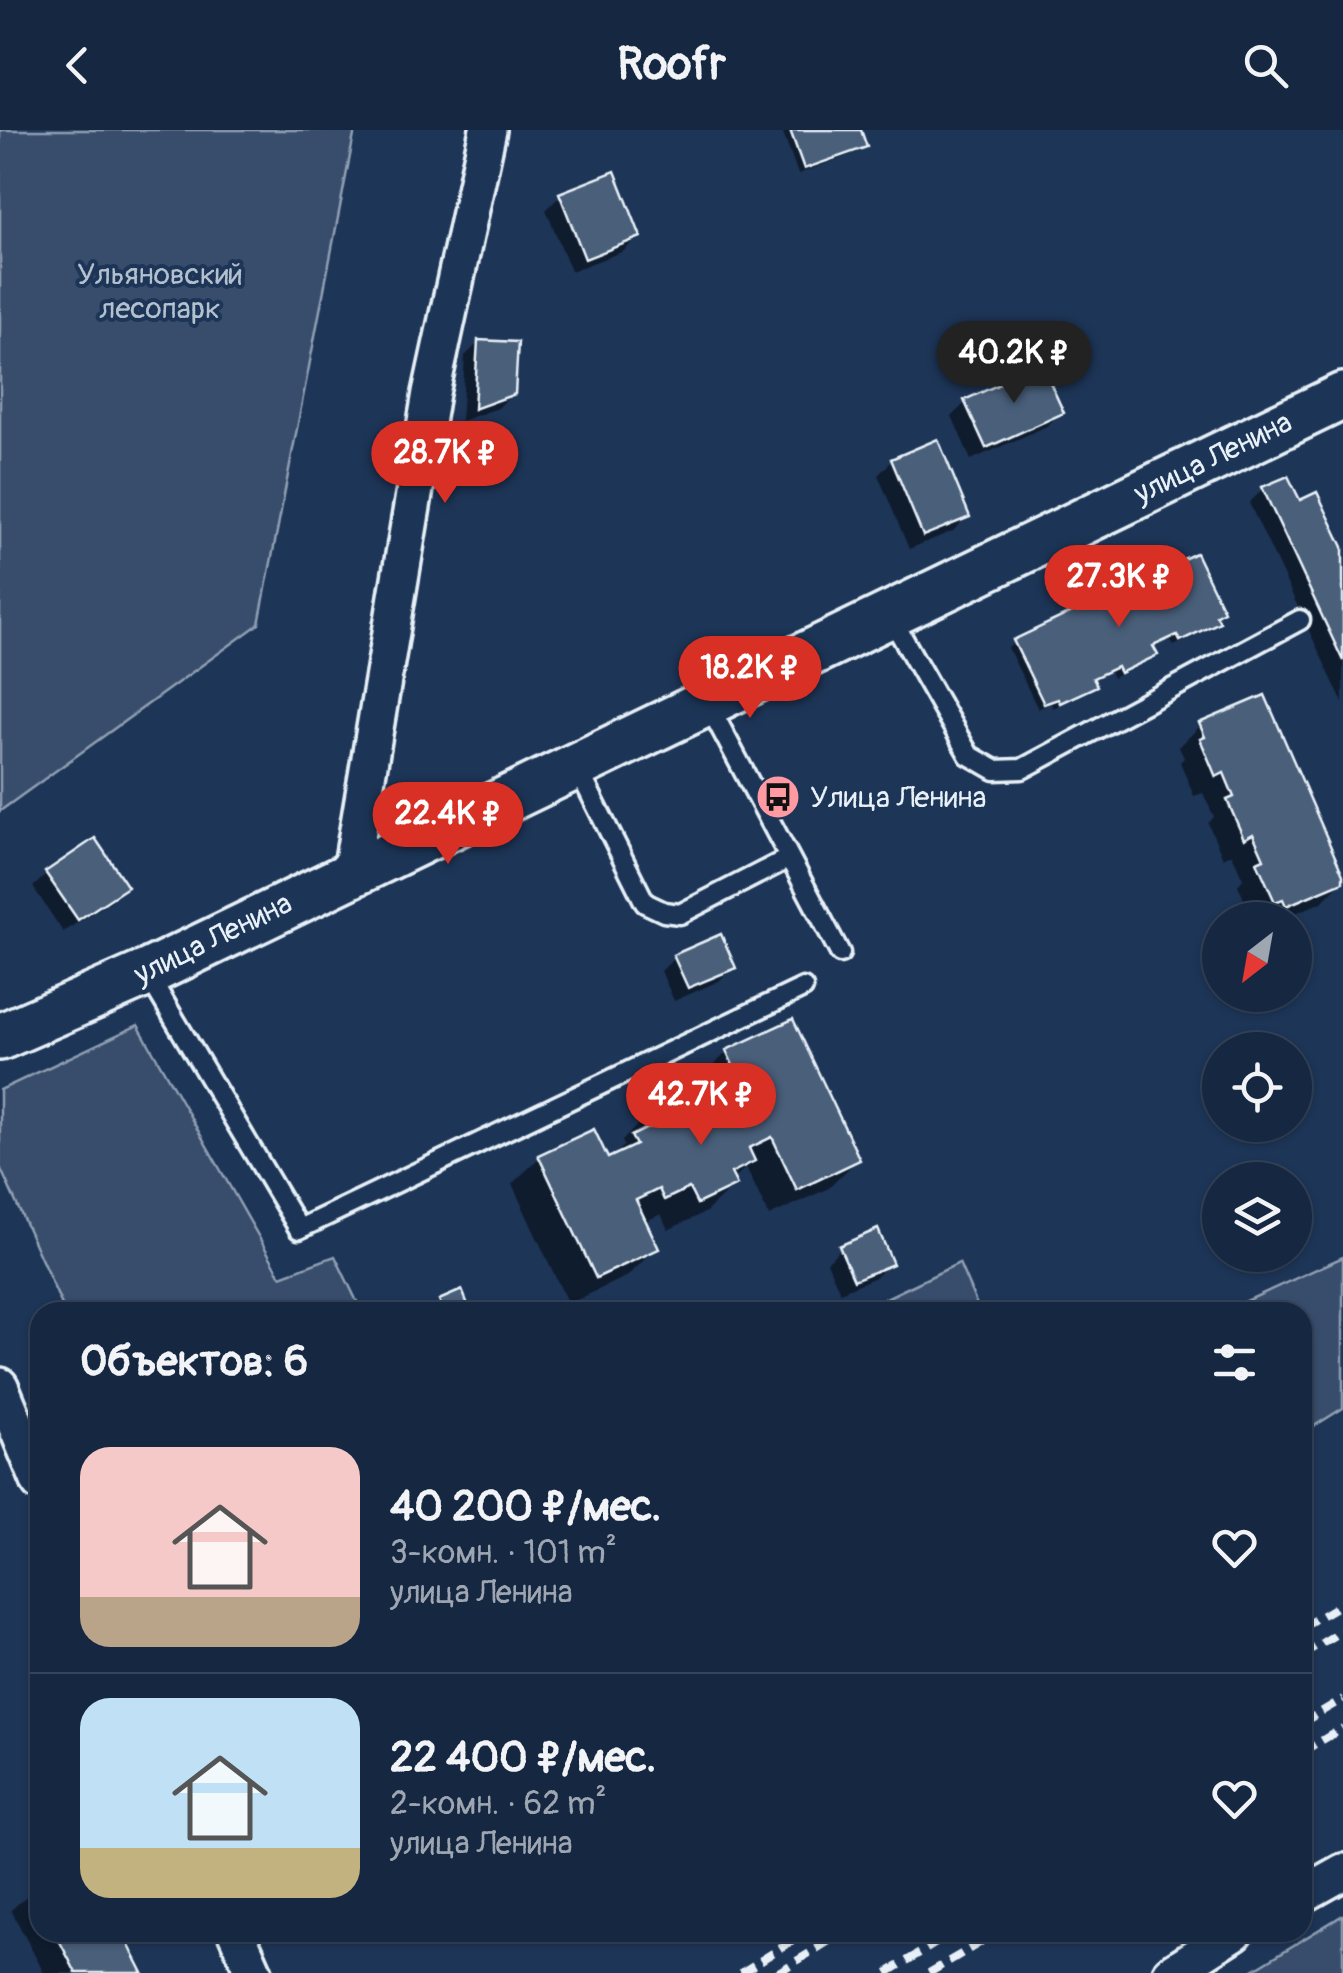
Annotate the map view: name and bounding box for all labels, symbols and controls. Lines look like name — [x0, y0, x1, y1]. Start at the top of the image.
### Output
text: Roofr — [617, 37, 726, 93]
icon: back — [50, 38, 105, 93]
icon: search — [1238, 38, 1293, 93]
park label: Ульяновский лесопарк — [77, 256, 243, 327]
pin: 40.2K ₽ — [922, 321, 1106, 406]
text: 40.2K ₽ — [959, 333, 1069, 373]
street label: улица Ленина — [1127, 404, 1298, 513]
pin: 28.7K ₽ — [353, 421, 537, 506]
text: 28.7K ₽ — [393, 433, 497, 473]
pin: 27.3K ₽ — [1027, 545, 1211, 630]
text: 27.3K ₽ — [1066, 557, 1172, 597]
pin: 18.2K ₽ — [658, 636, 842, 721]
text: 18.2K ₽ — [701, 648, 799, 688]
bus stop icon: Улица Ленина — [755, 774, 801, 820]
place label: Улица Ленина — [810, 779, 986, 816]
pin: 22.4K ₽ — [356, 782, 540, 867]
text: 22.4K ₽ — [395, 794, 501, 834]
street label: улица Ленина — [127, 885, 298, 994]
north arrow — [1202, 902, 1312, 1012]
map controls — [1202, 902, 1312, 1272]
button: locate — [1202, 1032, 1312, 1142]
pin: 42.7K ₽ — [609, 1063, 793, 1148]
text: 42.7K ₽ — [648, 1075, 754, 1115]
button: layers — [1202, 1162, 1312, 1272]
icon: filters — [1207, 1335, 1262, 1390]
text: Объектов: 6 — [80, 1336, 308, 1388]
text: 40 200 ₽/мес. — [390, 1481, 661, 1533]
icon: home — [160, 1487, 280, 1607]
icon: heart — [1207, 1520, 1262, 1575]
text: 3-комн. · 101 m² — [390, 1533, 617, 1573]
text: улица Ленина — [390, 1573, 573, 1613]
text: 22 400 ₽/мес. — [390, 1732, 656, 1784]
icon: home — [160, 1738, 280, 1858]
icon: heart — [1207, 1771, 1262, 1826]
text: 2-комн. · 62 m² — [390, 1784, 606, 1824]
text: улица Ленина — [390, 1824, 573, 1864]

